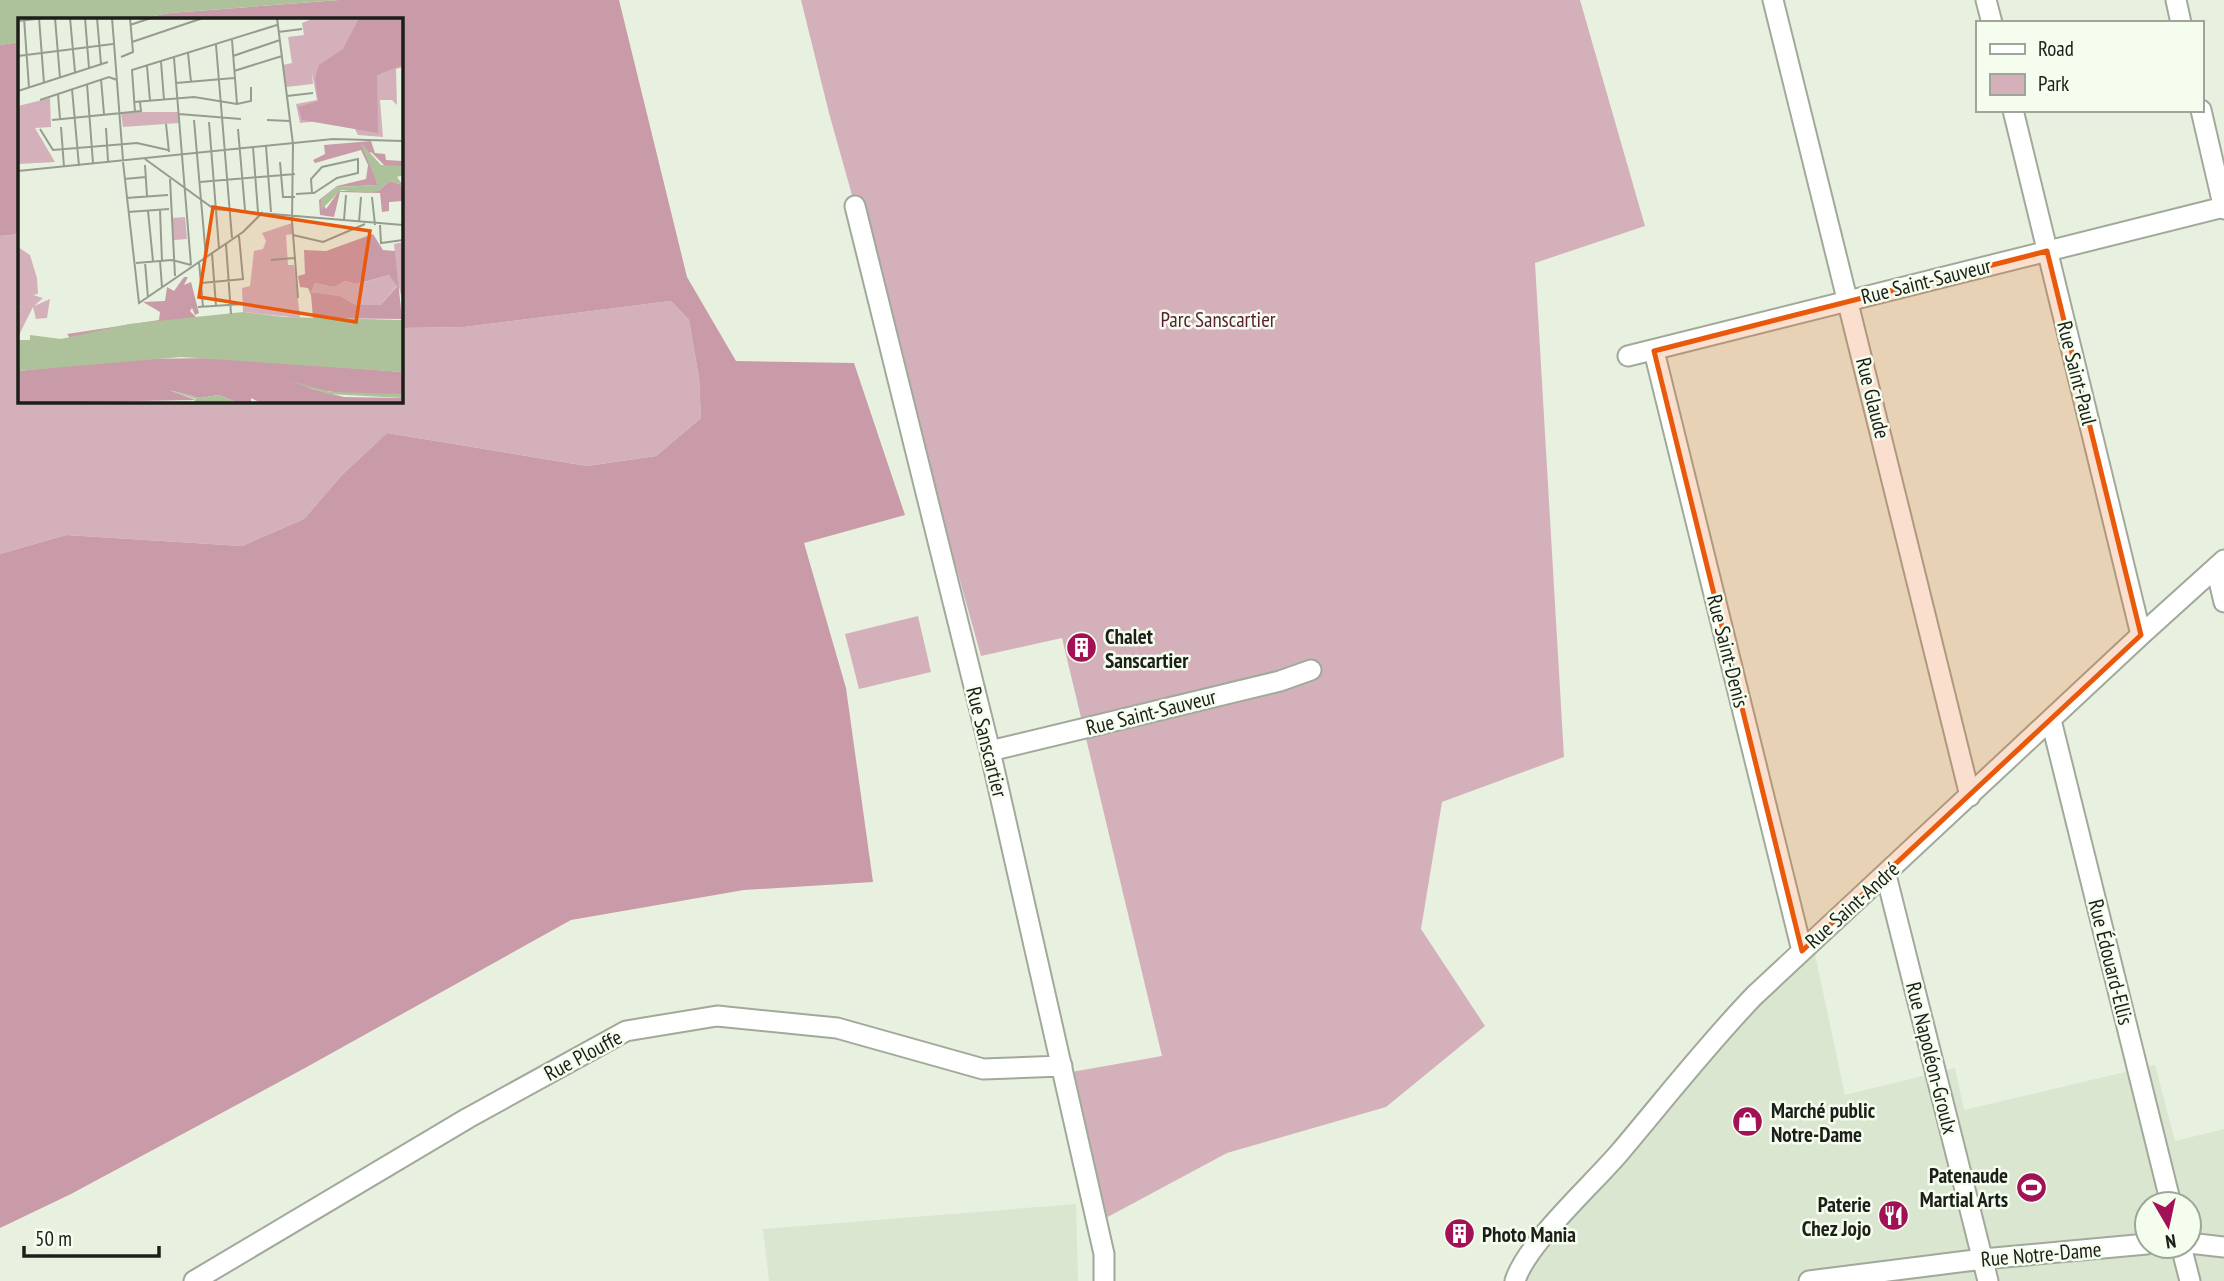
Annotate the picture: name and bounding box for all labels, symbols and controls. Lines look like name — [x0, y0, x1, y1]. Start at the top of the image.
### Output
inset map — [18, 18, 402, 402]
legend — [1976, 21, 2203, 112]
text: Road — [2038, 35, 2074, 62]
text: Park — [2038, 70, 2069, 97]
street label: Rue Saint-Sauveur — [1858, 252, 1994, 310]
park label: Parc Sanscartier — [1160, 306, 1276, 333]
street label: Rue Saint-Paul — [2051, 318, 2103, 428]
street label: Rue Glaude — [1850, 355, 1896, 441]
street label: Rue Saint-Denis — [1701, 592, 1755, 710]
place label: Chalet Sanscartier — [1105, 623, 1189, 674]
building icon: Chalet Sanscartier — [1065, 631, 1099, 665]
street label: Rue Saint-Sauveur — [1083, 683, 1219, 741]
street label: Rue Sanscartier — [960, 684, 1014, 800]
street label: Rue Saint-André — [1799, 856, 1905, 954]
street label: Rue Édouard-Ellis — [2082, 896, 2140, 1028]
street label: Rue Napoléon-Groulx — [1900, 979, 1964, 1137]
street label: Rue Plouffe — [540, 1023, 626, 1087]
place label: Marché public Notre-Dame — [1771, 1097, 1876, 1148]
shop icon: Marché public Notre-Dame — [1731, 1105, 1765, 1139]
place label: Patenaude Martial Arts — [1920, 1162, 2008, 1213]
sports icon: Patenaude Martial Arts — [2014, 1170, 2048, 1204]
north arrow — [2133, 1190, 2203, 1260]
place label: Paterie Chez Jojo — [1802, 1191, 1871, 1242]
restaurant icon: Paterie Chez Jojo — [1877, 1199, 1911, 1233]
scale bar — [24, 1214, 159, 1258]
building icon: Photo Mania — [1442, 1217, 1476, 1251]
place label: Photo Mania — [1482, 1221, 1576, 1248]
text: 50 m — [35, 1225, 72, 1252]
text: N — [2164, 1229, 2178, 1254]
street label: Rue Notre-Dame — [1980, 1235, 2102, 1273]

